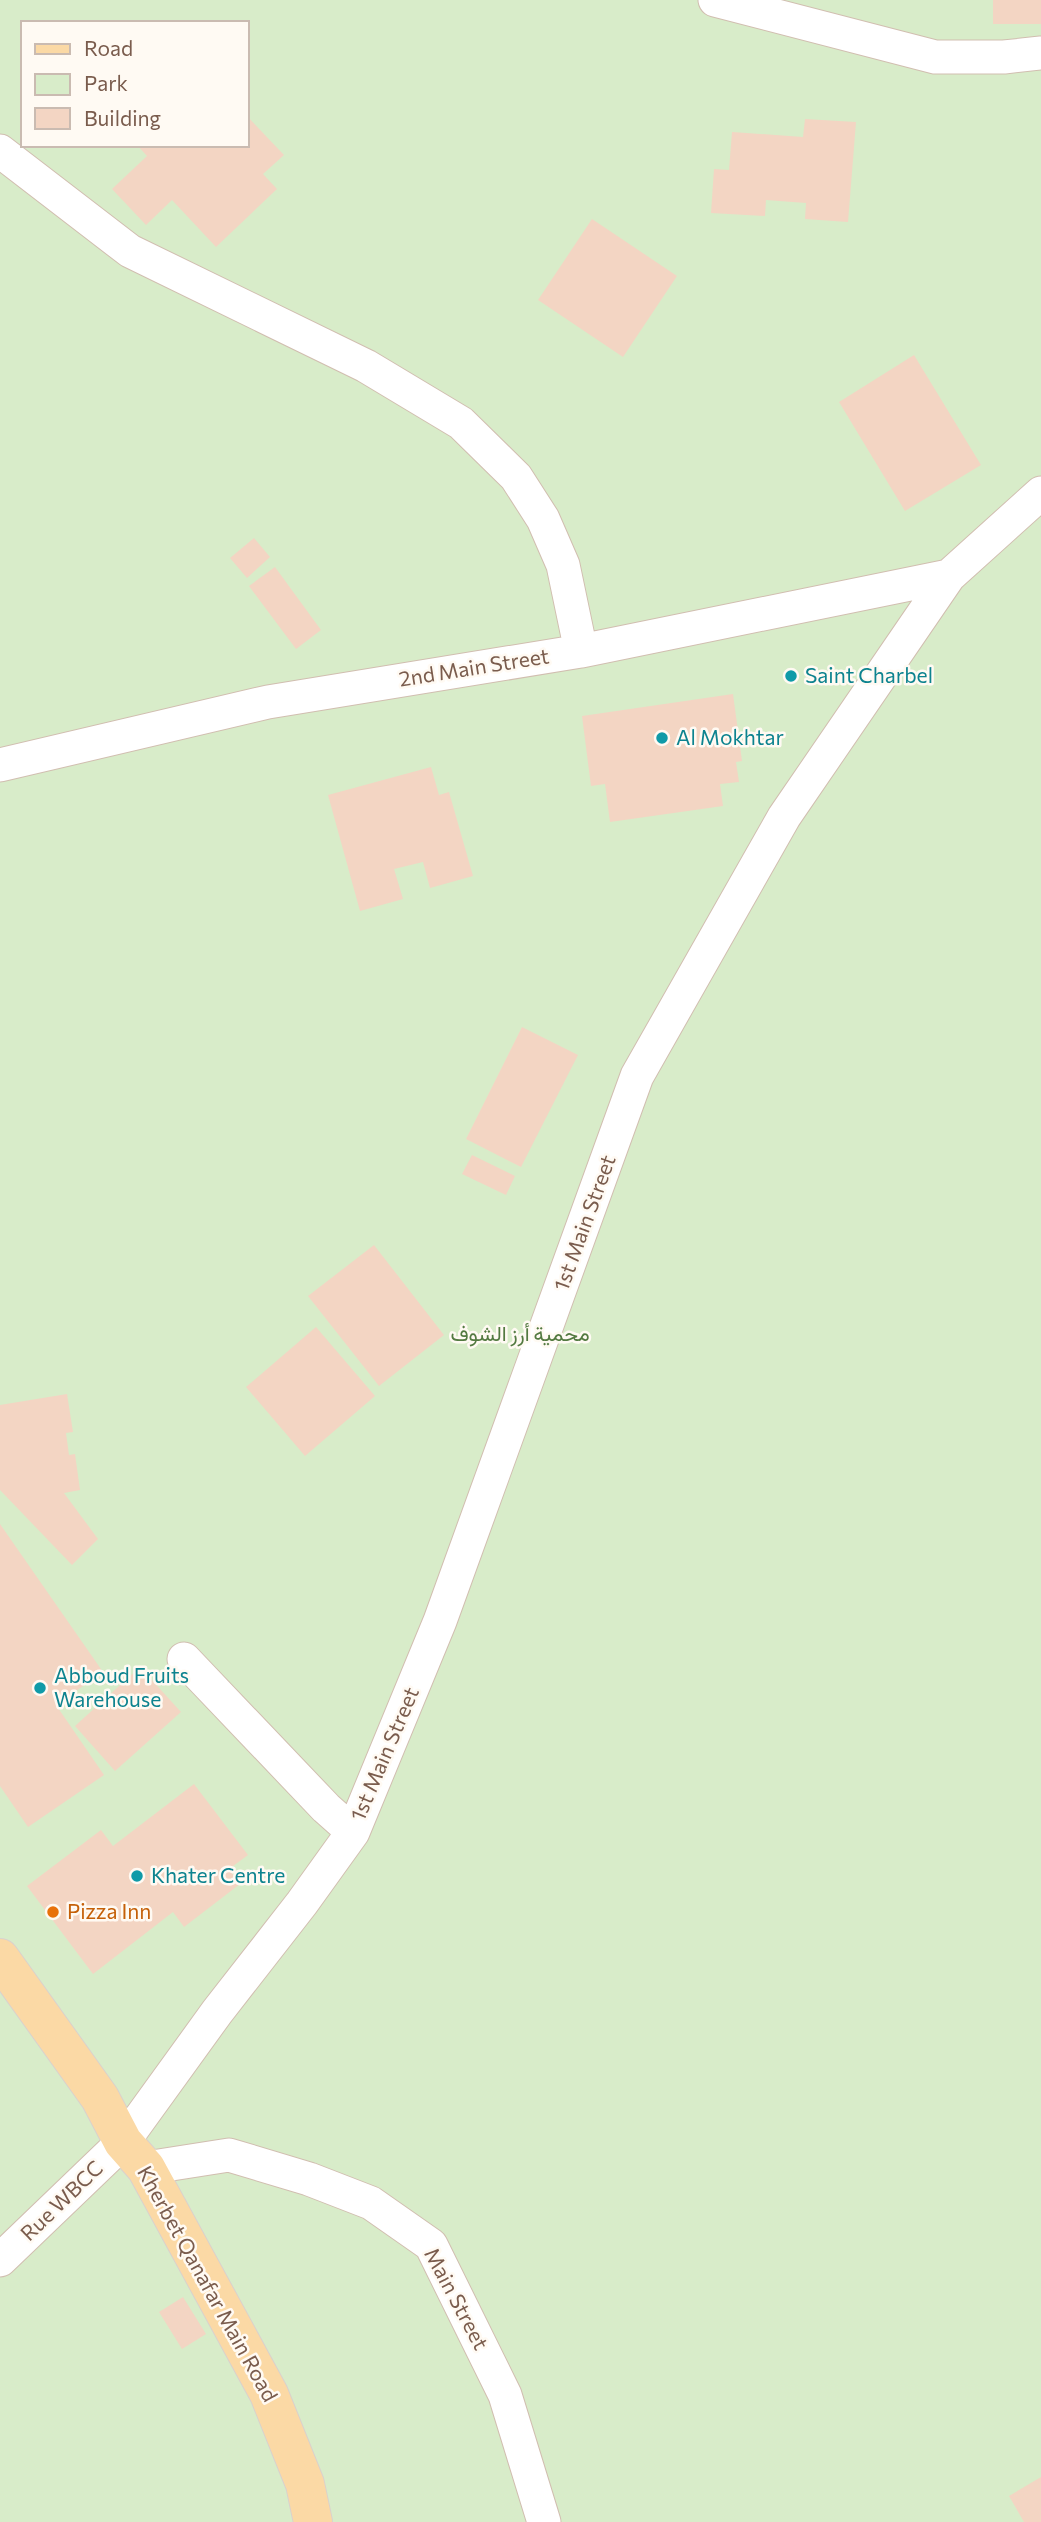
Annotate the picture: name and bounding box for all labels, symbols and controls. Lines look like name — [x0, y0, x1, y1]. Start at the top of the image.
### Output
legend — [21, 21, 248, 147]
text: Road — [84, 35, 133, 60]
text: Park — [84, 70, 128, 95]
text: Building — [84, 105, 161, 130]
street label: 2nd Main Street — [397, 642, 551, 691]
place label: Saint Charbel — [805, 662, 933, 687]
marker: Saint Charbel — [783, 668, 799, 684]
place label: Al Mokhtar — [676, 724, 784, 749]
marker: Al Mokhtar — [654, 730, 670, 746]
street label: 1st Main Street — [547, 1151, 620, 1294]
park label: محمية أرز الشوف — [450, 1320, 590, 1347]
place label: Abboud Fruits Warehouse — [54, 1662, 189, 1711]
marker: Abboud Fruits Warehouse — [32, 1680, 48, 1696]
street label: 1st Main Street — [344, 1683, 423, 1824]
place label: Khater Centre — [151, 1862, 285, 1887]
marker: Khater Centre — [129, 1868, 145, 1884]
place label: Pizza Inn — [67, 1898, 151, 1923]
marker: Pizza Inn — [45, 1904, 61, 1920]
street label: Rue WBCC — [15, 2155, 107, 2245]
street label: Kherbet Qanafar Main Road — [133, 2161, 284, 2405]
street label: Main Street — [420, 2243, 495, 2353]

